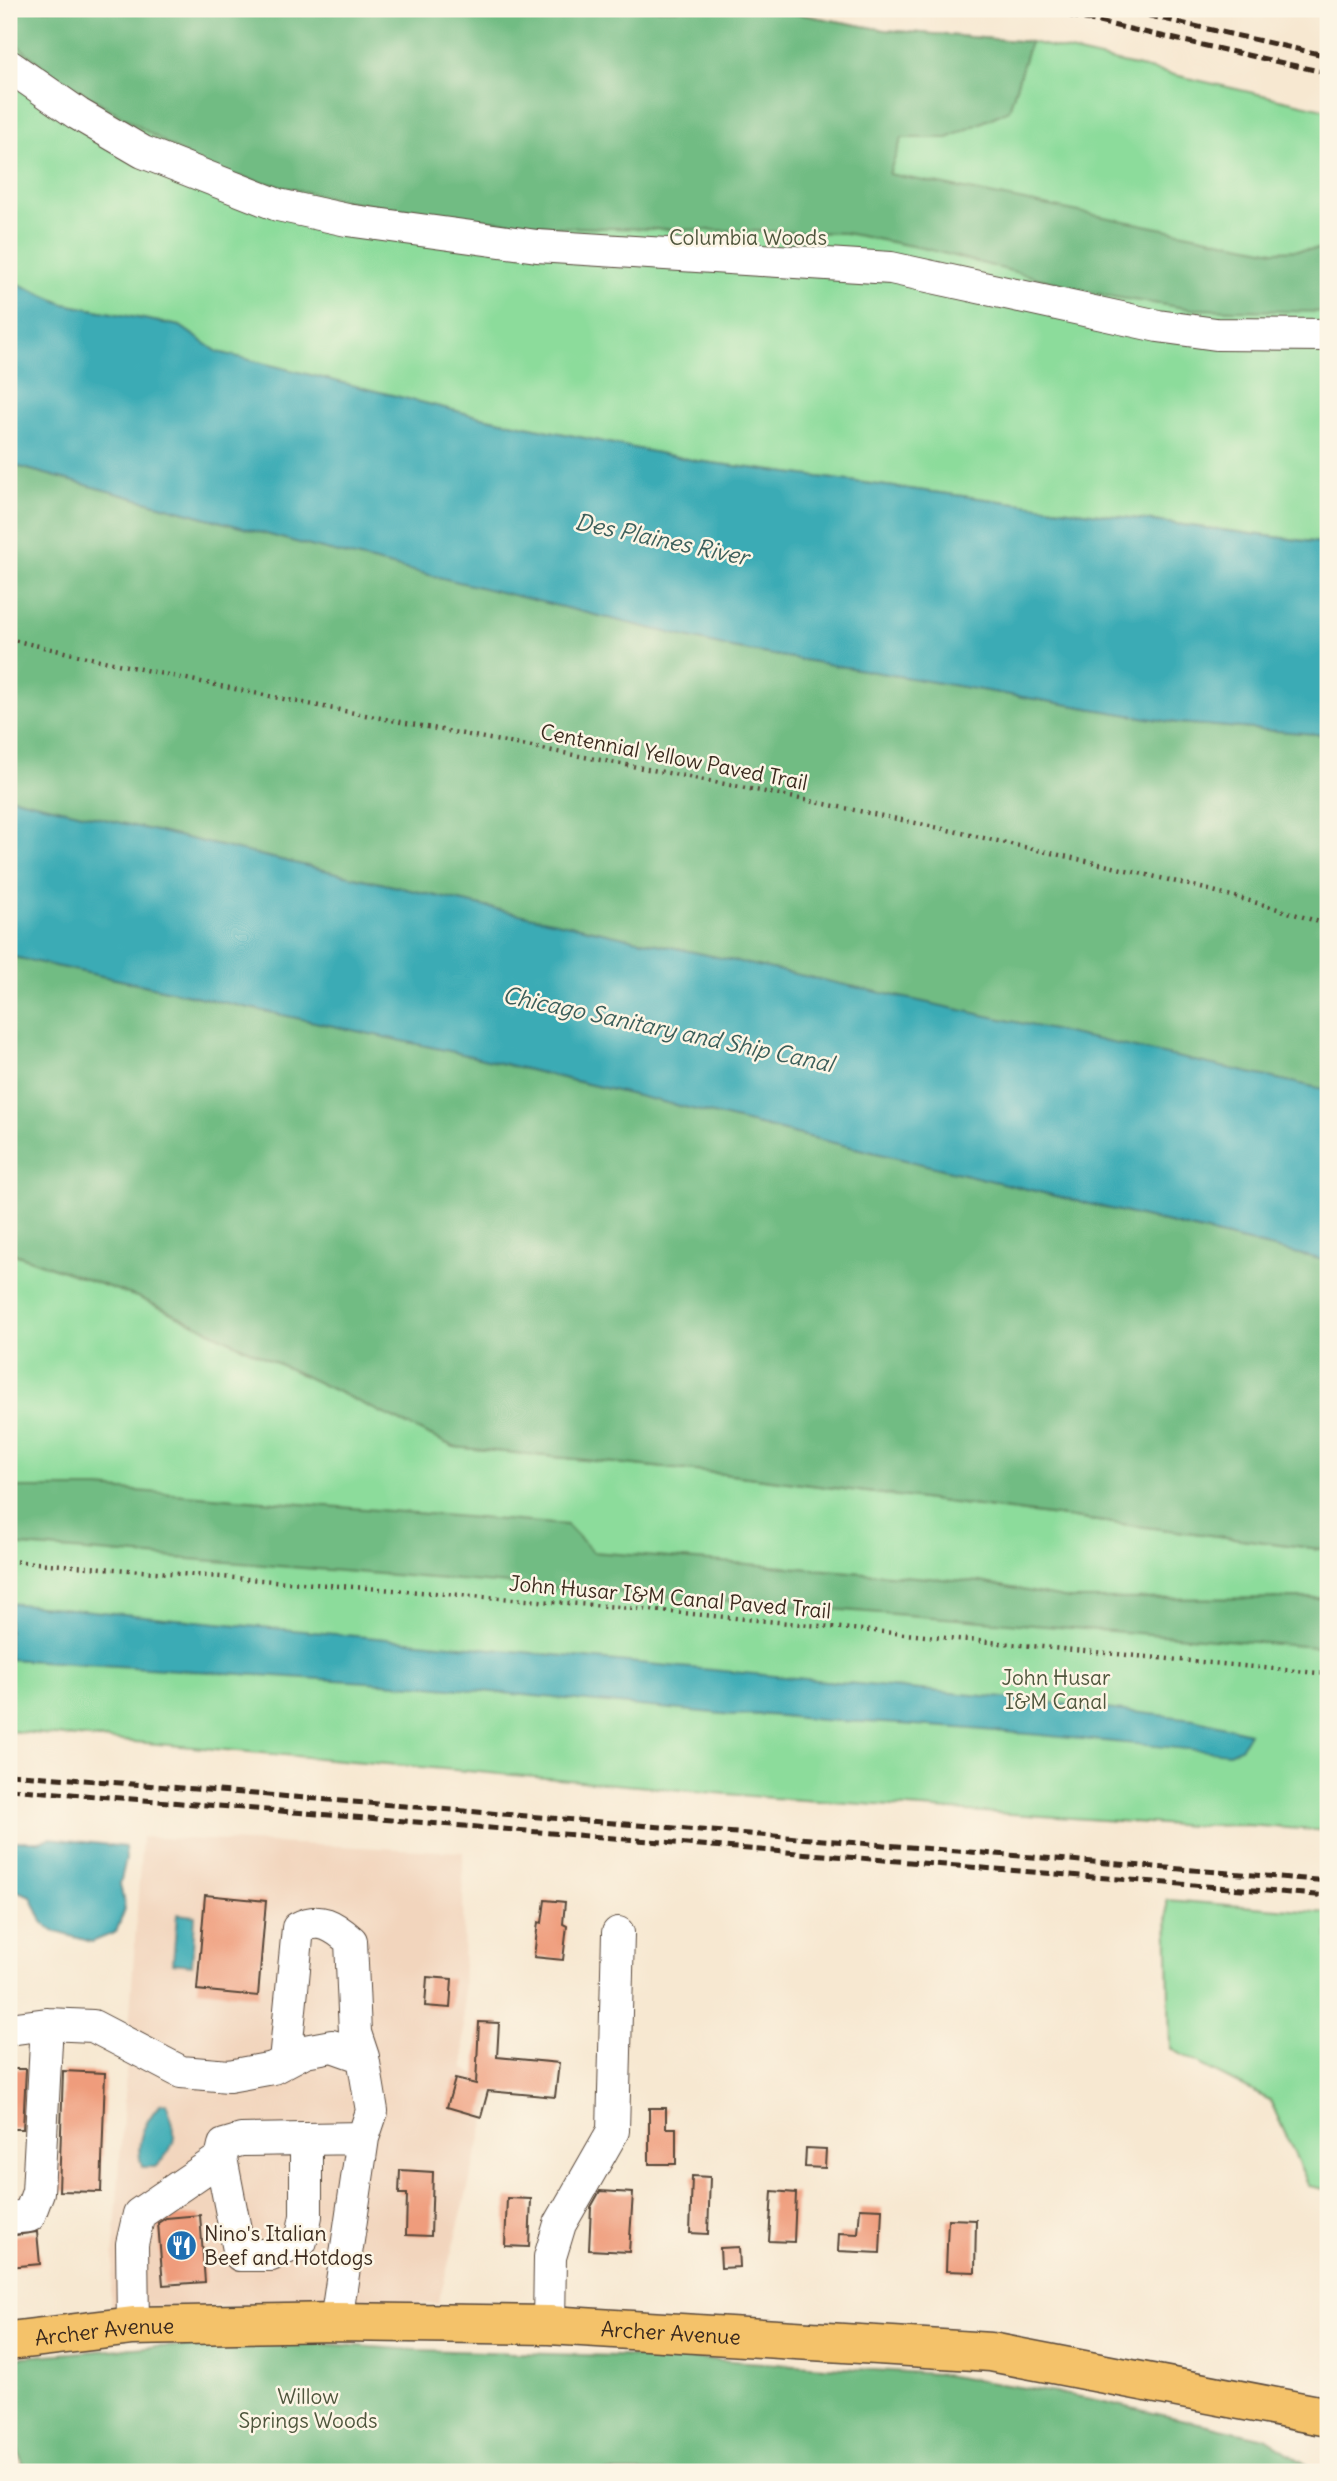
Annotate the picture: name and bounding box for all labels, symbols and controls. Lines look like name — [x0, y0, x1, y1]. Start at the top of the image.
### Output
park label: Columbia Woods — [669, 224, 827, 251]
water label: Des Plaines River — [573, 506, 754, 572]
street label: Centennial Yellow Paved Trail — [538, 718, 810, 796]
water label: Chicago Sanitary and Ship Canal — [500, 980, 839, 1079]
street label: John Husar I&M Canal Paved Trail — [508, 1569, 832, 1625]
park label: John Husar I&M Canal — [1001, 1664, 1111, 1715]
place label: Nino's Italian Beef and Hotdogs — [204, 2220, 373, 2271]
restaurant icon: Nino's Italian Beef and Hotdogs — [164, 2228, 198, 2262]
street label: Archer Avenue — [33, 2312, 174, 2351]
street label: Archer Avenue — [600, 2315, 742, 2350]
park label: Willow Springs Woods — [238, 2383, 378, 2434]

